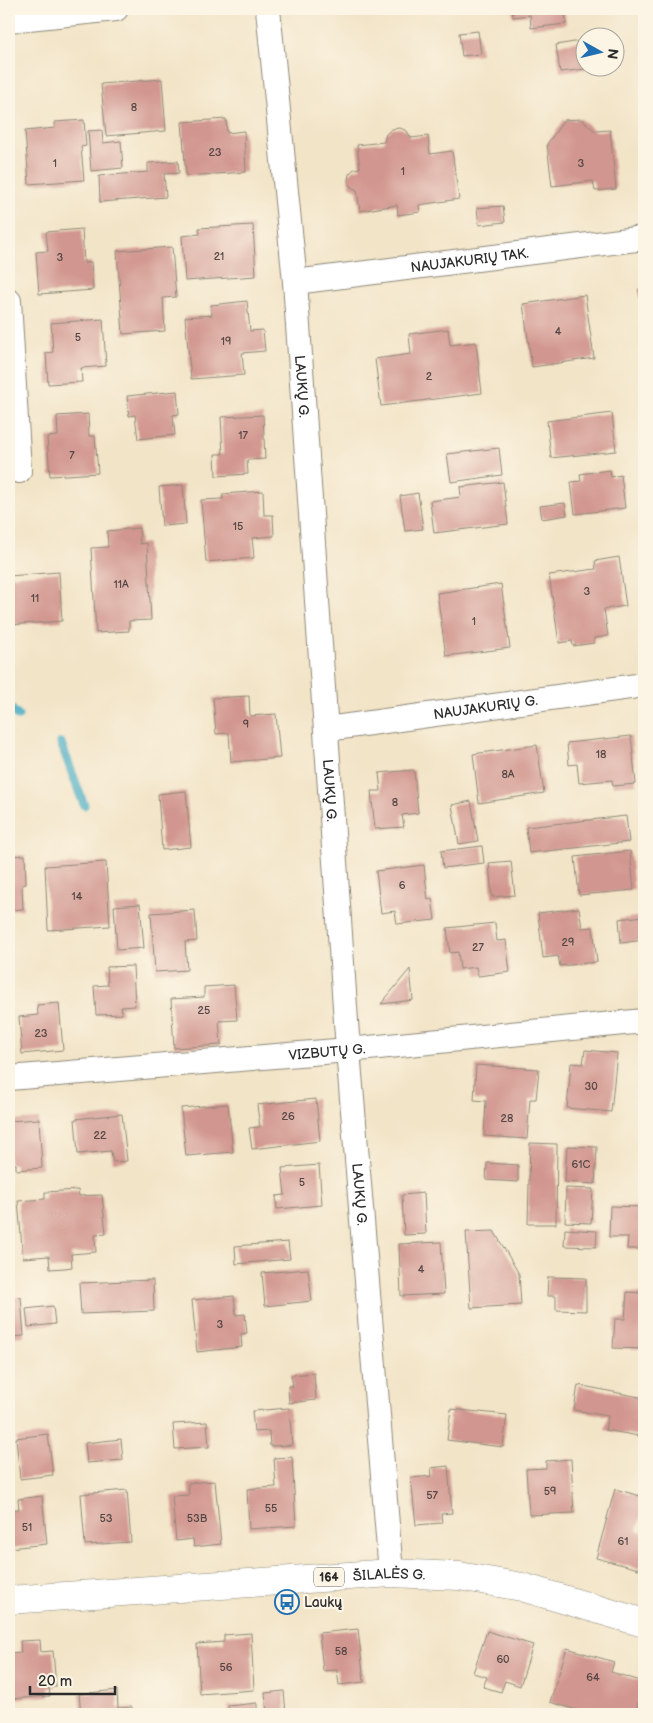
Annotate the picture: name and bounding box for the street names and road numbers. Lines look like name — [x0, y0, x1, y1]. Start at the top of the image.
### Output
street label: NAUJAKURIŲ TAK. — [410, 245, 530, 276]
street label: LAUKŲ G. — [291, 355, 312, 419]
street label: NAUJAKURIŲ G. — [432, 692, 539, 723]
street label: LAUKŲ G. — [319, 759, 340, 823]
street label: VIZBUTŲ G. — [288, 1040, 366, 1064]
street label: LAUKŲ G. — [348, 1162, 370, 1227]
street label: ŠILALĖS G. — [352, 1564, 426, 1585]
road number: 164 — [314, 1568, 344, 1586]

